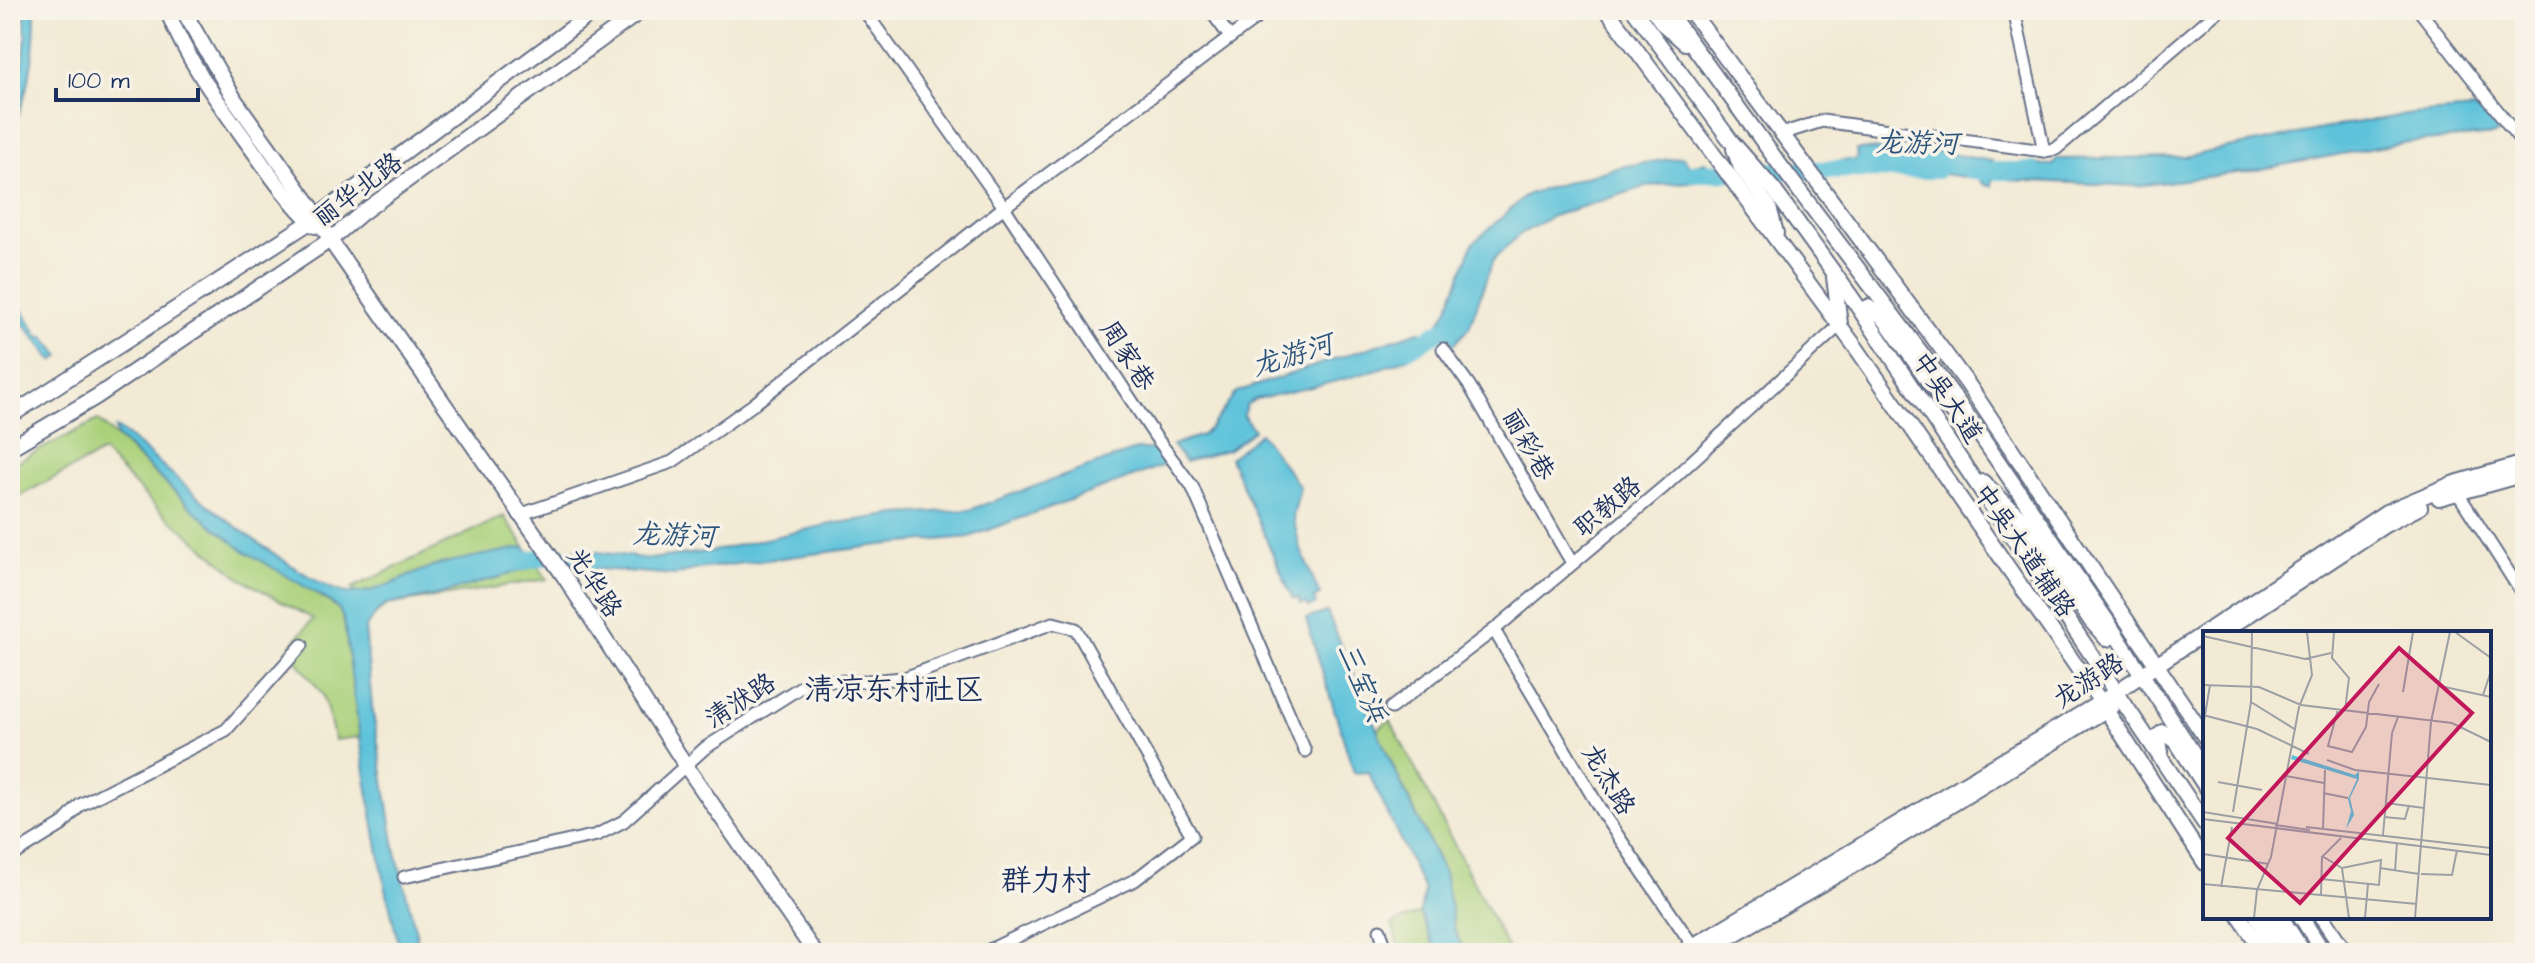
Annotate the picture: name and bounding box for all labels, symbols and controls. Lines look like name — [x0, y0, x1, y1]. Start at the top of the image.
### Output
scale bar — [56, 52, 198, 102]
text: 100 m — [68, 64, 130, 98]
water label: 龙游河 — [1875, 123, 1963, 164]
street label: 丽华北路 — [305, 144, 410, 235]
street label: 周家巷 — [1091, 313, 1164, 398]
water label: 龙游河 — [1247, 323, 1342, 386]
street label: 中吴大道 — [1903, 344, 1991, 451]
street label: 丽彩巷 — [1493, 402, 1563, 487]
street label: 职教路 — [1566, 468, 1649, 546]
street label: 中吴大道辅路 — [1965, 476, 2084, 625]
water label: 龙游河 — [631, 515, 721, 557]
street label: 光华路 — [558, 540, 631, 625]
inset map — [2203, 631, 2491, 919]
water label: 三宝浜 — [1327, 636, 1396, 730]
street label: 龙游路 — [2046, 644, 2131, 717]
street label: 清洑路 — [698, 664, 783, 737]
district label: 清凉东村社区 — [804, 669, 984, 711]
street label: 龙杰路 — [1573, 737, 1644, 822]
district label: 群力村 — [1001, 860, 1091, 902]

